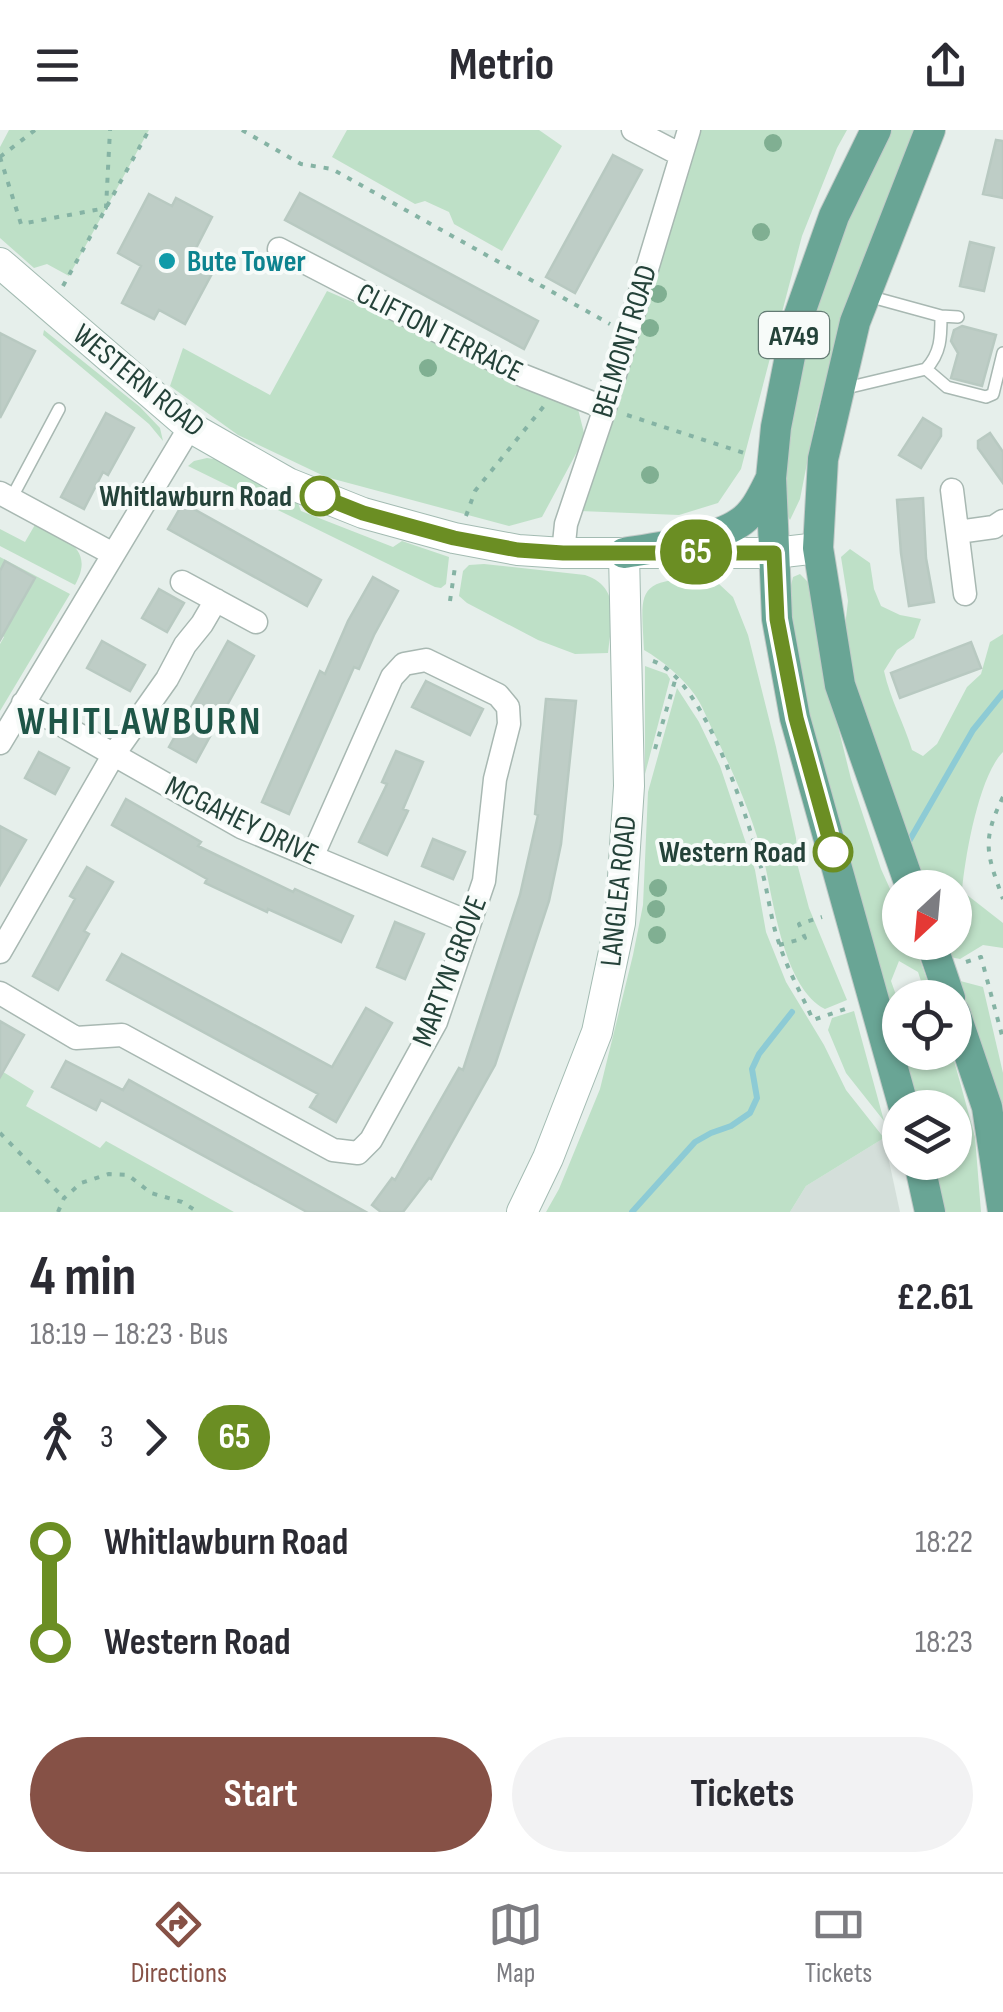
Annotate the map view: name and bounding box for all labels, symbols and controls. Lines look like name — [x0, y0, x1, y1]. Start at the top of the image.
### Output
icon: menu — [30, 38, 85, 93]
text: Metrio — [449, 38, 554, 93]
icon: share — [918, 38, 973, 93]
place label: Bute Tower — [187, 244, 306, 280]
marker: Bute Tower — [156, 250, 178, 272]
street label: BELMONT ROAD — [585, 261, 665, 422]
street label: CLIFTON TERRACE — [350, 276, 529, 390]
road number: A749 — [759, 312, 829, 358]
street label: WESTERN ROAD — [65, 317, 211, 445]
marker: Whitlawburn Road — [301, 477, 339, 515]
place label: Whitlawburn Road — [99, 479, 292, 515]
line badge: 65 — [651, 520, 741, 584]
text: 65 — [680, 531, 712, 574]
district label: WHITLAWBURN — [17, 698, 263, 746]
street label: MCGAHEY DRIVE — [159, 768, 324, 873]
street label: LANGLEA ROAD — [593, 814, 645, 968]
marker: Western Road — [814, 833, 852, 871]
place label: Western Road — [659, 835, 806, 871]
north arrow — [882, 870, 972, 960]
map controls — [882, 870, 972, 1180]
street label: MARTYN GROVE — [405, 891, 495, 1052]
button: locate — [882, 980, 972, 1070]
button: layers — [882, 1090, 972, 1180]
text: 4 min — [30, 1244, 136, 1311]
text: £2.61 — [896, 1275, 973, 1320]
text: 18:19 – 18:23 · Bus — [30, 1315, 228, 1354]
icon: walk — [30, 1410, 85, 1465]
icon: forward — [128, 1410, 183, 1465]
text: 65 — [218, 1416, 250, 1459]
text: 3 — [100, 1418, 113, 1457]
text: Whitlawburn Road — [104, 1520, 348, 1565]
text: 18:22 — [915, 1523, 973, 1562]
text: Western Road — [104, 1620, 291, 1665]
text: 18:23 — [915, 1623, 973, 1662]
button: Start — [30, 1737, 492, 1852]
button: Tickets — [512, 1737, 973, 1852]
tab: Directions — [131, 1897, 227, 1990]
tab: Map — [488, 1897, 543, 1990]
tab: Tickets — [805, 1897, 872, 1990]

